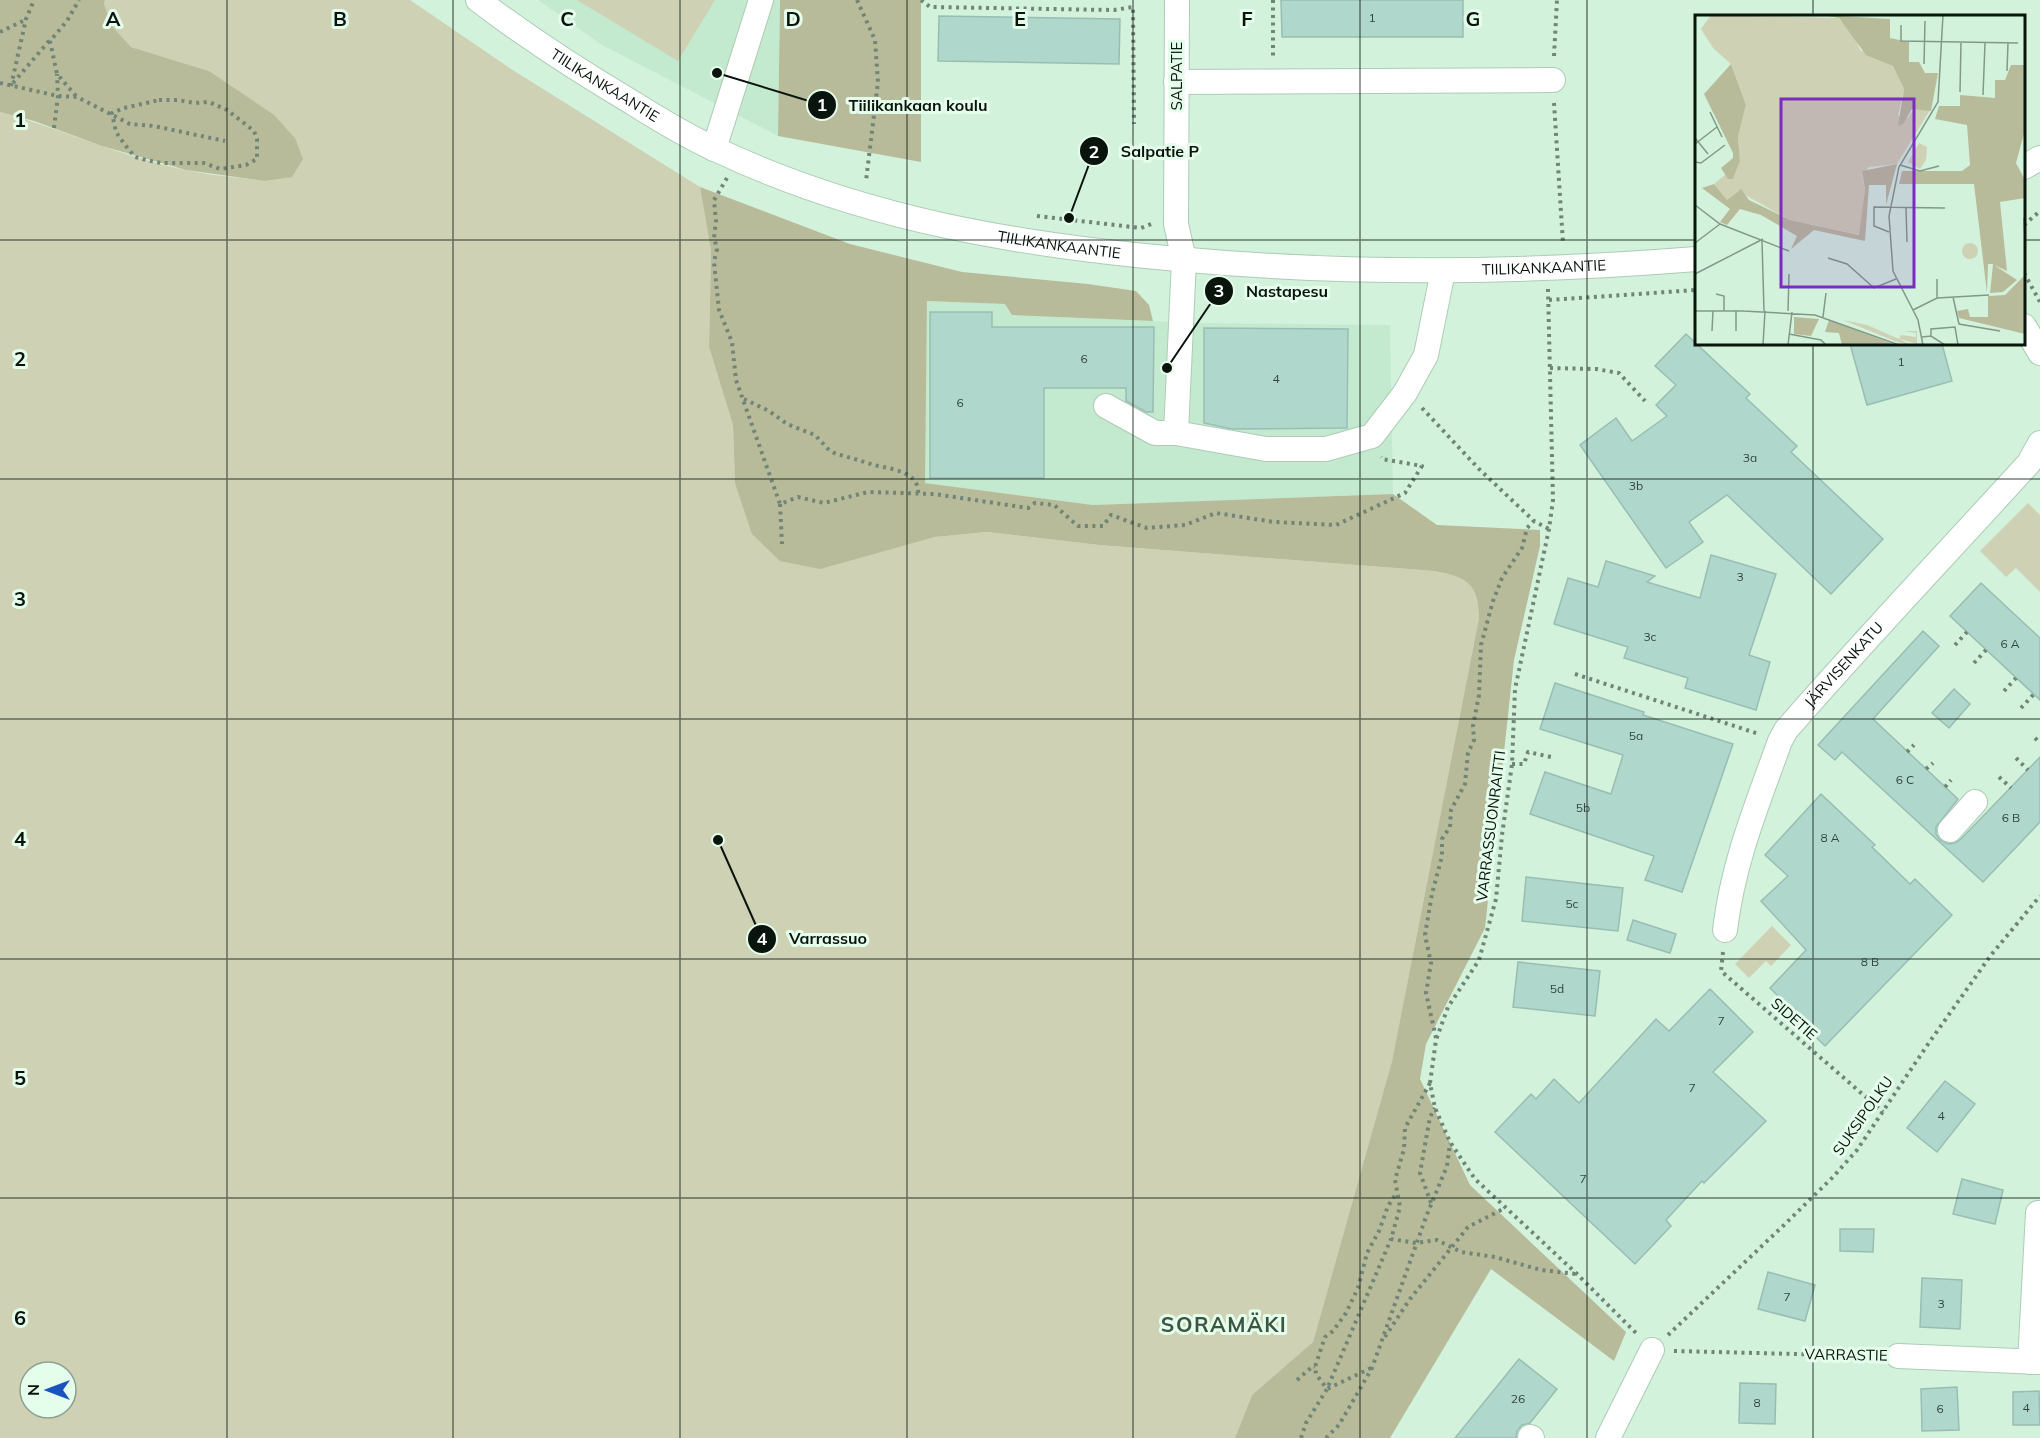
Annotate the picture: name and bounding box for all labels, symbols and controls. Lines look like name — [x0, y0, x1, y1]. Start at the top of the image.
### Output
text: A — [106, 6, 121, 31]
text: B — [333, 6, 347, 31]
text: C — [560, 6, 574, 31]
text: D — [785, 6, 801, 31]
text: E — [1014, 6, 1026, 31]
text: F — [1241, 6, 1253, 31]
text: G — [1466, 6, 1480, 31]
house number: 1 — [1368, 10, 1376, 25]
inset map — [1695, 15, 2025, 345]
street label: SALPATIE — [1167, 41, 1186, 110]
street label: TIILIKANKAANTIE — [547, 44, 663, 126]
callout: Tiilikankaan koulu — [807, 88, 1000, 122]
text: 1 — [817, 93, 827, 116]
text: Tiilikankaan koulu — [849, 95, 987, 115]
text: 1 — [14, 107, 26, 132]
callout: Salpatie P — [1079, 134, 1212, 168]
text: 2 — [1089, 140, 1099, 163]
text: Salpatie P — [1121, 141, 1199, 161]
street label: TIILIKANKAANTIE — [996, 226, 1122, 262]
street label: TIILIKANKAANTIE — [1481, 255, 1607, 279]
callout: Nastapesu — [1204, 274, 1340, 308]
text: 3 — [1214, 279, 1224, 302]
text: Nastapesu — [1246, 281, 1328, 301]
text: 2 — [14, 346, 26, 371]
house number: 6 — [1080, 351, 1088, 366]
house number: 1 — [1897, 354, 1905, 369]
house number: 4 — [1272, 371, 1280, 386]
house number: 6 — [956, 395, 964, 410]
house number: 3a — [1743, 450, 1757, 465]
house number: 3b — [1629, 478, 1643, 493]
house number: 3 — [1736, 569, 1744, 584]
text: 3 — [14, 586, 26, 611]
street label: JÄRVISENKATU — [1800, 618, 1887, 711]
house number: 3c — [1643, 629, 1657, 644]
house number: 6 A — [2000, 636, 2020, 651]
house number: 5a — [1629, 728, 1643, 743]
street label: VARRASSUONRAITTI — [1472, 749, 1509, 902]
house number: 6 C — [1896, 772, 1914, 787]
house number: 5b — [1576, 800, 1590, 815]
house number: 6 B — [2002, 810, 2020, 825]
text: 4 — [14, 826, 26, 851]
house number: 8 A — [1820, 830, 1840, 845]
house number: 5c — [1565, 896, 1579, 911]
callout: Varrassuo — [747, 922, 879, 956]
text: 4 — [757, 927, 768, 950]
text: Varrassuo — [788, 928, 867, 948]
house number: 8 B — [1861, 954, 1879, 969]
house number: 5d — [1550, 981, 1564, 996]
street label: SIDETIE — [1767, 993, 1821, 1044]
house number: 7 — [1717, 1013, 1725, 1028]
text: 5 — [14, 1065, 26, 1090]
street label: SUKSIPOLKU — [1828, 1072, 1897, 1159]
house number: 7 — [1688, 1080, 1696, 1095]
house number: 4 — [1937, 1108, 1945, 1123]
house number: 7 — [1579, 1171, 1587, 1186]
house number: 7 — [1783, 1289, 1791, 1304]
house number: 3 — [1937, 1296, 1945, 1311]
text: 6 — [14, 1305, 26, 1330]
district label: SORAMÄKI — [1161, 1311, 1287, 1337]
street label: VARRASTIE — [1804, 1344, 1888, 1365]
north arrow — [18, 1360, 78, 1420]
text: N — [23, 1384, 43, 1396]
house number: 26 — [1511, 1391, 1525, 1406]
house number: 8 — [1753, 1395, 1761, 1410]
house number: 4 — [2022, 1400, 2030, 1415]
house number: 6 — [1936, 1401, 1944, 1416]

